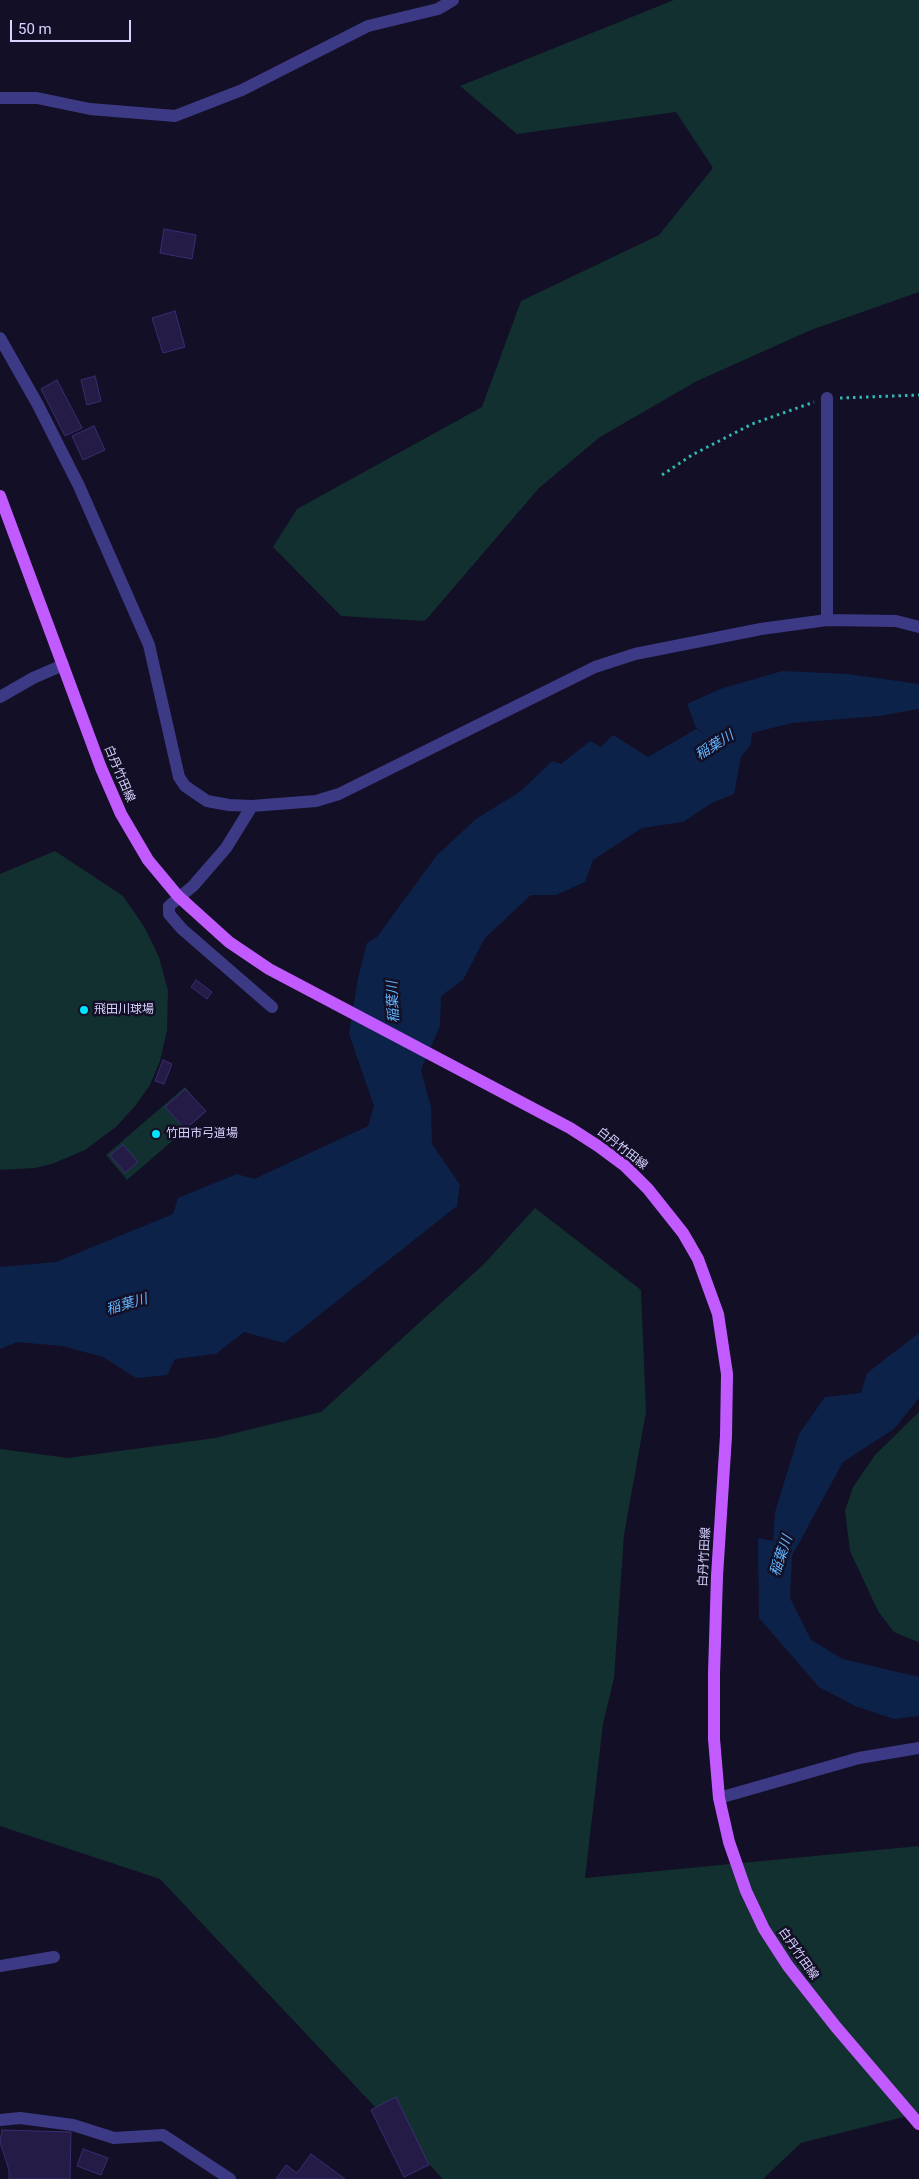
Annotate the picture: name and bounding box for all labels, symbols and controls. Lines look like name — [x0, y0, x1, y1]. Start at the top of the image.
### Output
scale bar — [12, 10, 134, 42]
text: 50 m — [18, 20, 52, 38]
water label: 稲葉川 — [693, 728, 737, 764]
street label: 白丹竹田線 — [101, 744, 137, 804]
water label: 稲葉川 — [385, 981, 403, 1023]
place label: 飛田川球場 — [94, 1003, 154, 1017]
marker: 飛田川球場 — [78, 1004, 90, 1016]
street label: 白丹竹田線 — [594, 1125, 650, 1173]
place label: 竹田市弓道場 — [166, 1127, 238, 1141]
marker: 竹田市弓道場 — [150, 1128, 162, 1140]
water label: 稲葉川 — [104, 1291, 150, 1319]
street label: 白丹竹田線 — [696, 1527, 714, 1587]
water label: 稲葉川 — [767, 1533, 797, 1579]
street label: 白丹竹田線 — [775, 1925, 821, 1983]

